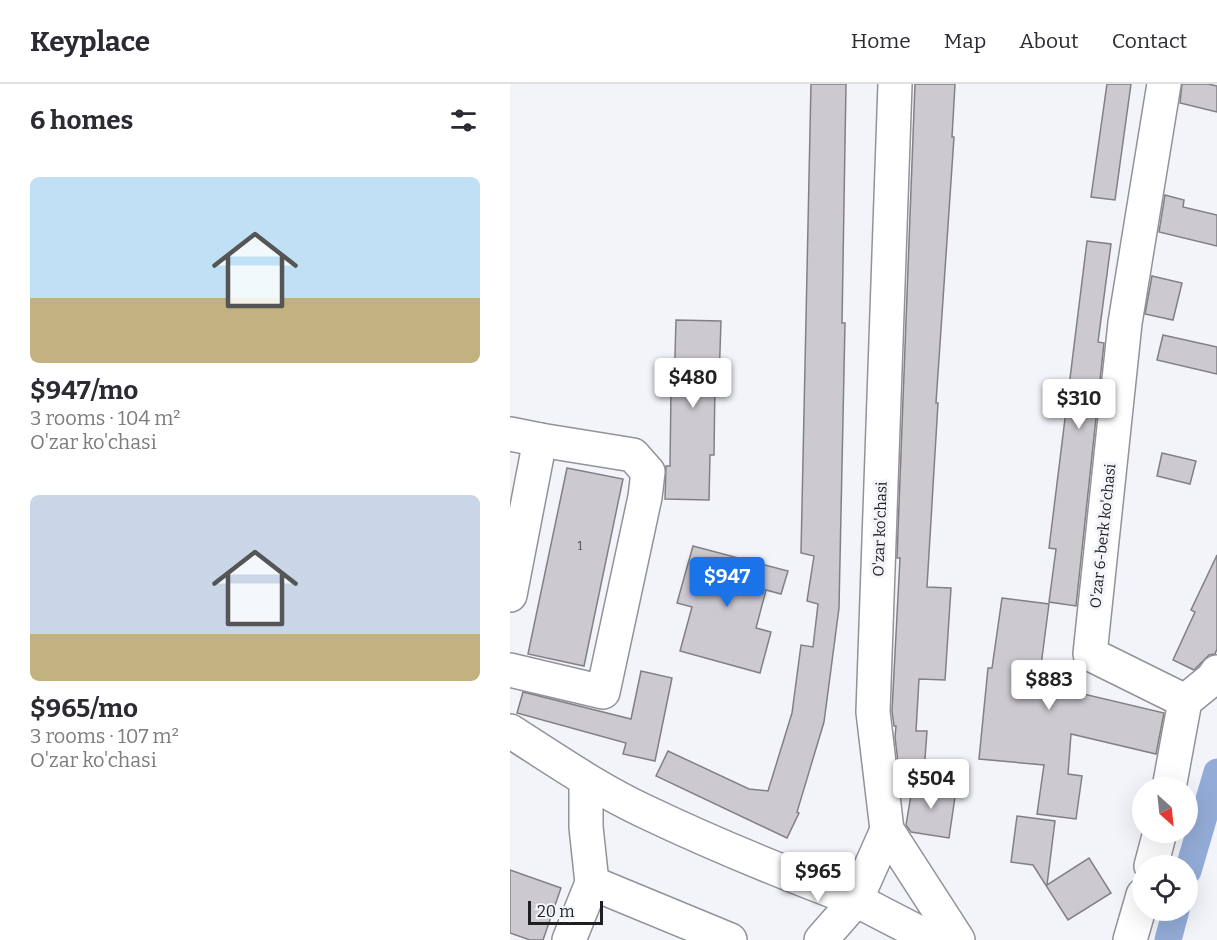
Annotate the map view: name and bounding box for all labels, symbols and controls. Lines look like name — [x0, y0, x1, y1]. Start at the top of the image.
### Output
text: Keyplace — [30, 25, 150, 58]
text: Home — [851, 28, 911, 54]
text: Map — [944, 28, 986, 54]
text: About — [1019, 28, 1079, 54]
text: Contact — [1112, 28, 1187, 54]
icon: filters — [447, 104, 480, 137]
text: 6 homes — [30, 105, 133, 136]
icon: home — [201, 216, 309, 324]
pin: $480 — [657, 358, 729, 409]
text: $480 — [668, 365, 718, 389]
text: $947/mo — [30, 375, 138, 406]
pin: $310 — [1043, 379, 1115, 430]
text: $310 — [1057, 386, 1101, 410]
text: 3 rooms · 104 m² — [30, 406, 180, 430]
text: O'zar ko'chasi — [30, 430, 157, 454]
street label: O'zar 6-berk ko'chasi — [1086, 462, 1120, 609]
street label: O'zar ko'chasi — [869, 481, 891, 577]
icon: home — [201, 534, 309, 642]
house number: 1 — [578, 539, 583, 553]
pin: $947 — [691, 557, 763, 608]
text: $947 — [704, 564, 750, 588]
pin: $883 — [1013, 660, 1085, 711]
text: $883 — [1025, 667, 1073, 691]
text: $965/mo — [30, 693, 138, 724]
text: 3 rooms · 107 m² — [30, 724, 179, 748]
text: O'zar ko'chasi — [30, 748, 157, 772]
pin: $504 — [895, 759, 967, 810]
text: $504 — [907, 766, 955, 790]
north arrow — [1132, 777, 1198, 843]
map controls — [1132, 777, 1198, 921]
pin: $965 — [782, 852, 854, 903]
button: locate — [1132, 855, 1198, 921]
text: $965 — [795, 859, 841, 883]
scale bar — [528, 898, 603, 926]
text: 20 m — [537, 902, 574, 921]

